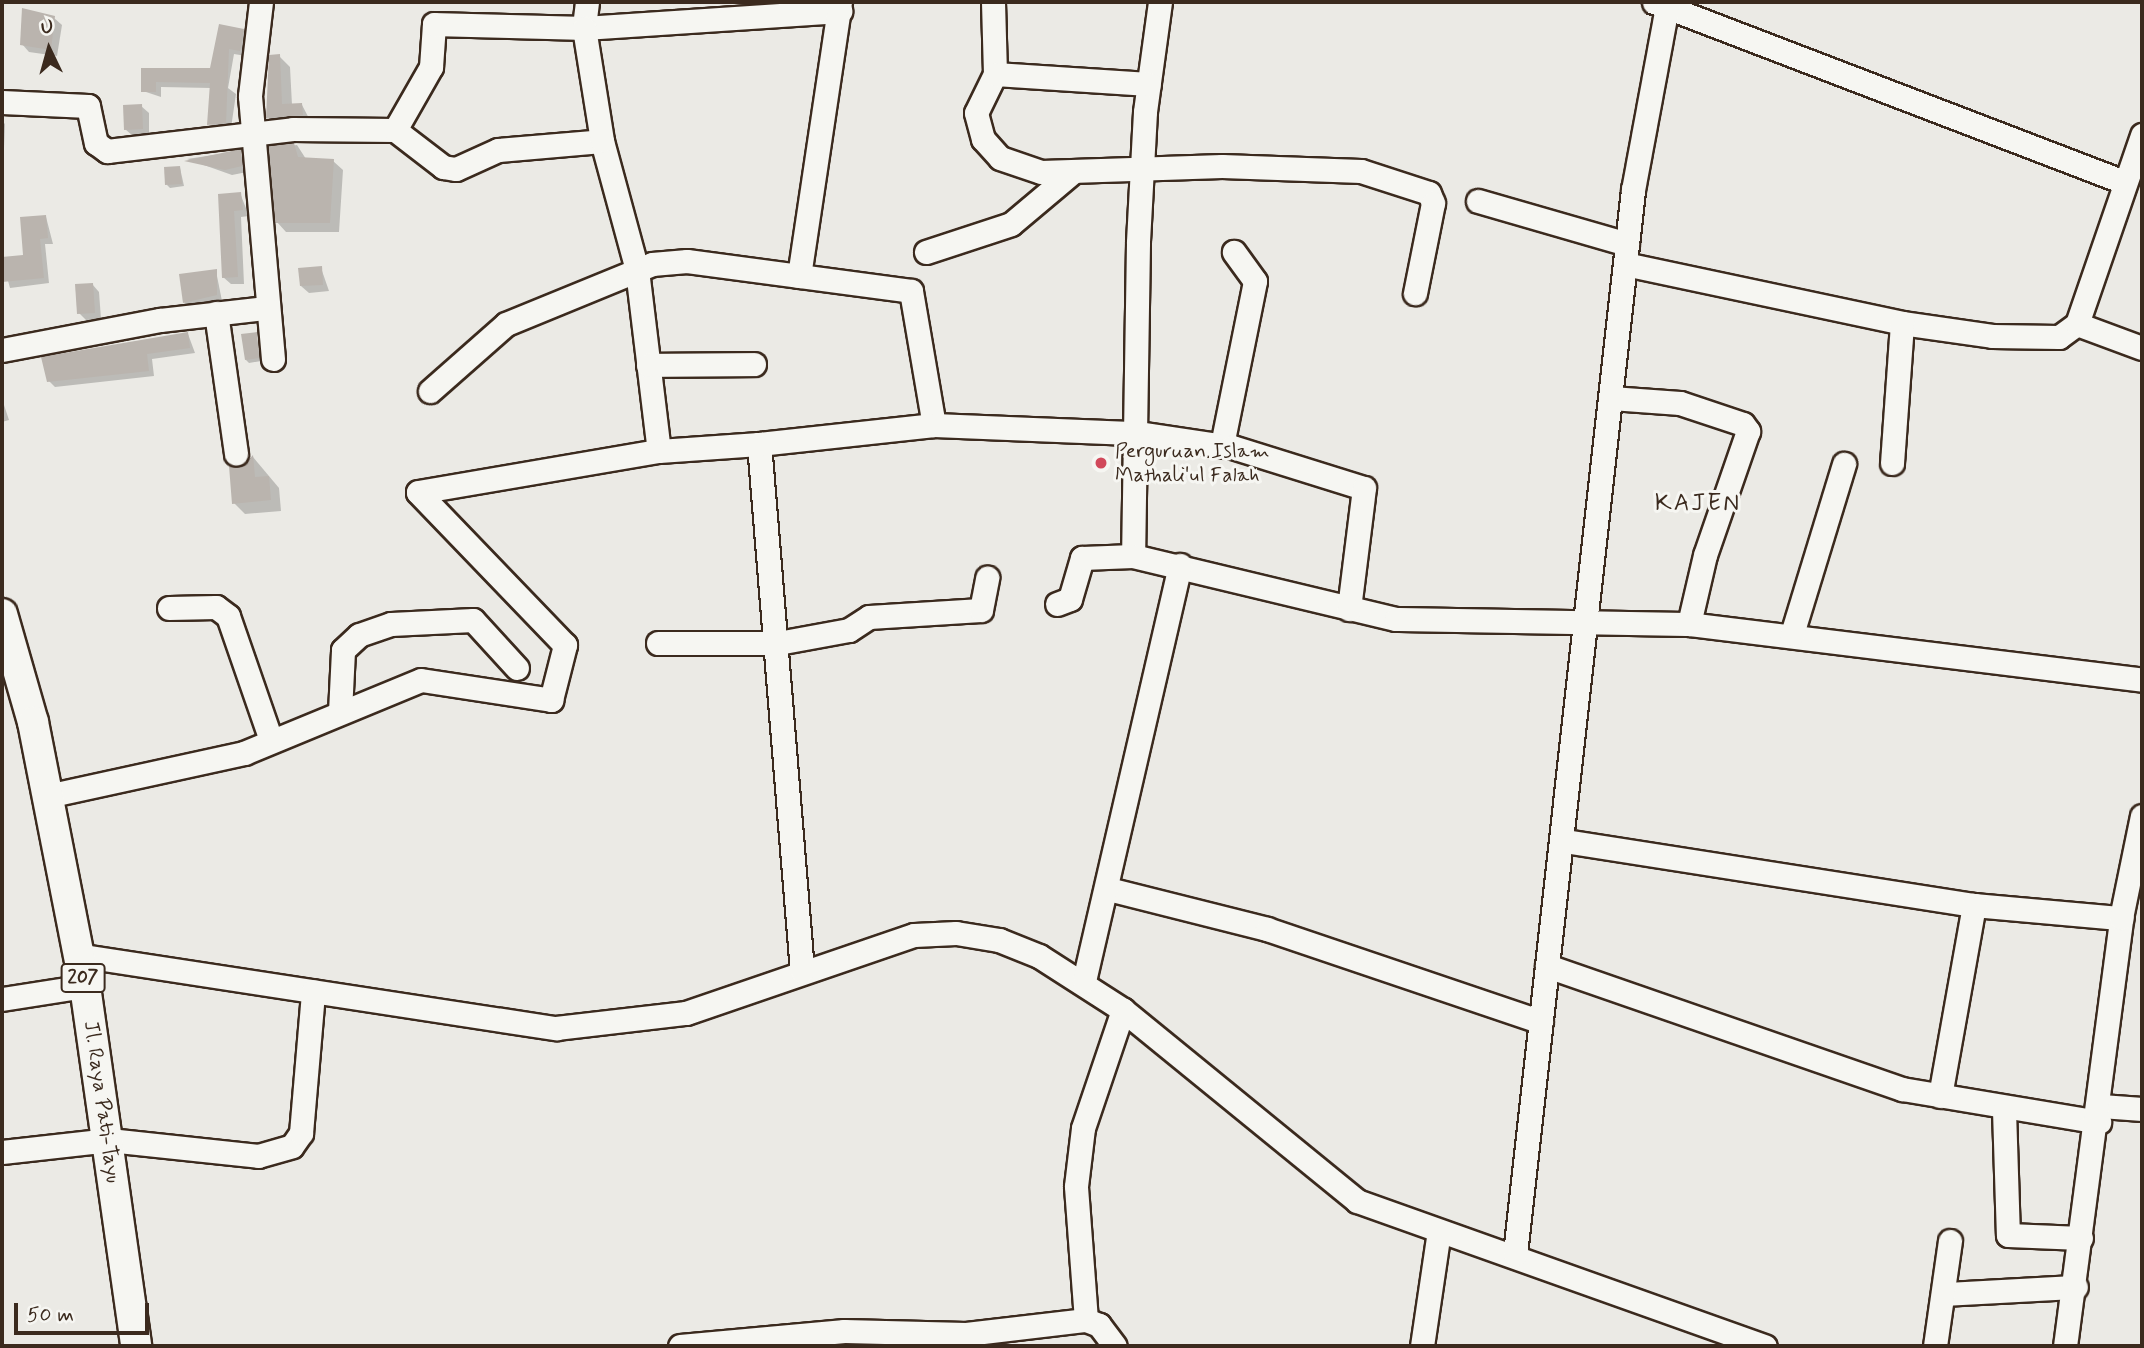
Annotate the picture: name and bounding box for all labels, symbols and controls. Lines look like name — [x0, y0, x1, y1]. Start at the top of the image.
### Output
north arrow — [14, 14, 84, 84]
text: U — [40, 15, 54, 41]
place label: Perguruan Islam Mathali'ul Falah — [1115, 438, 1270, 488]
marker: Perguruan Islam Mathali'ul Falah — [1093, 455, 1109, 471]
district label: KAJEN — [1655, 490, 1741, 518]
road number: 207 — [60, 962, 106, 994]
street label: Jl. Raya Pati-Tayu — [78, 1021, 126, 1183]
scale bar — [18, 1288, 152, 1332]
text: 50 m — [27, 1301, 74, 1329]

